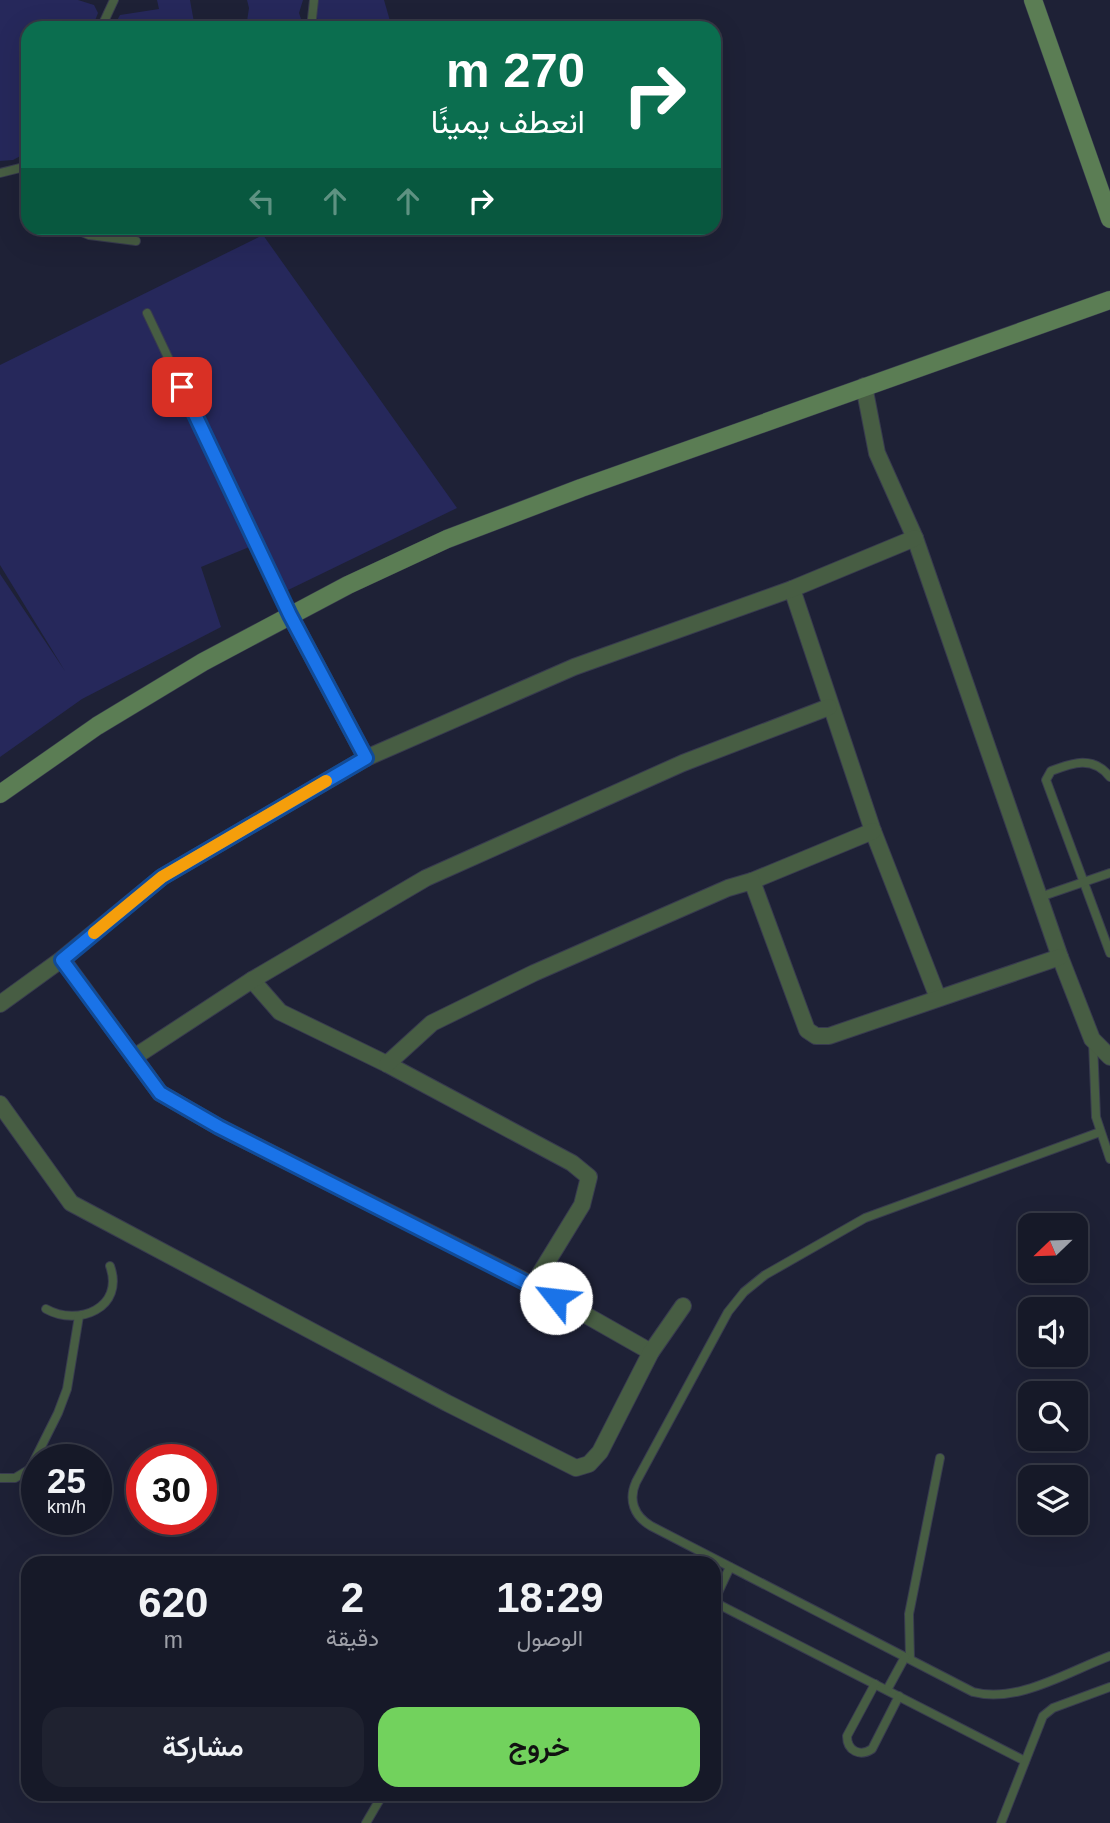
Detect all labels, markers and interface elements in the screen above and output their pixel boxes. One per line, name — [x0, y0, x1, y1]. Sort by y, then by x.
text: 270 m — [446, 43, 585, 97]
icon: right — [609, 49, 700, 140]
text: انعطف يمينًا — [431, 104, 585, 140]
icon: left — [243, 182, 281, 220]
icon: ahead — [316, 182, 354, 220]
icon: ahead — [389, 182, 427, 220]
icon: right — [462, 182, 500, 220]
pin — [152, 357, 212, 417]
icon: arrive — [163, 368, 201, 406]
north arrow — [1018, 1213, 1088, 1283]
map controls — [1018, 1213, 1088, 1535]
position arrow — [519, 1261, 593, 1335]
button: sound — [1018, 1297, 1088, 1367]
button: search — [1018, 1381, 1088, 1451]
speed limit sign: 30 — [126, 1444, 217, 1535]
text: 25 — [47, 1461, 86, 1500]
button: layers — [1018, 1465, 1088, 1535]
text: km/h — [47, 1497, 86, 1517]
text: 2 — [341, 1574, 364, 1621]
text: 18:29 — [496, 1574, 604, 1621]
text: 620 — [138, 1579, 208, 1626]
text: دقيقة — [326, 1625, 379, 1651]
text: الوصول — [517, 1625, 583, 1651]
text: m — [164, 1627, 183, 1653]
button: مشاركة — [42, 1707, 364, 1787]
button: خروج — [378, 1707, 700, 1787]

